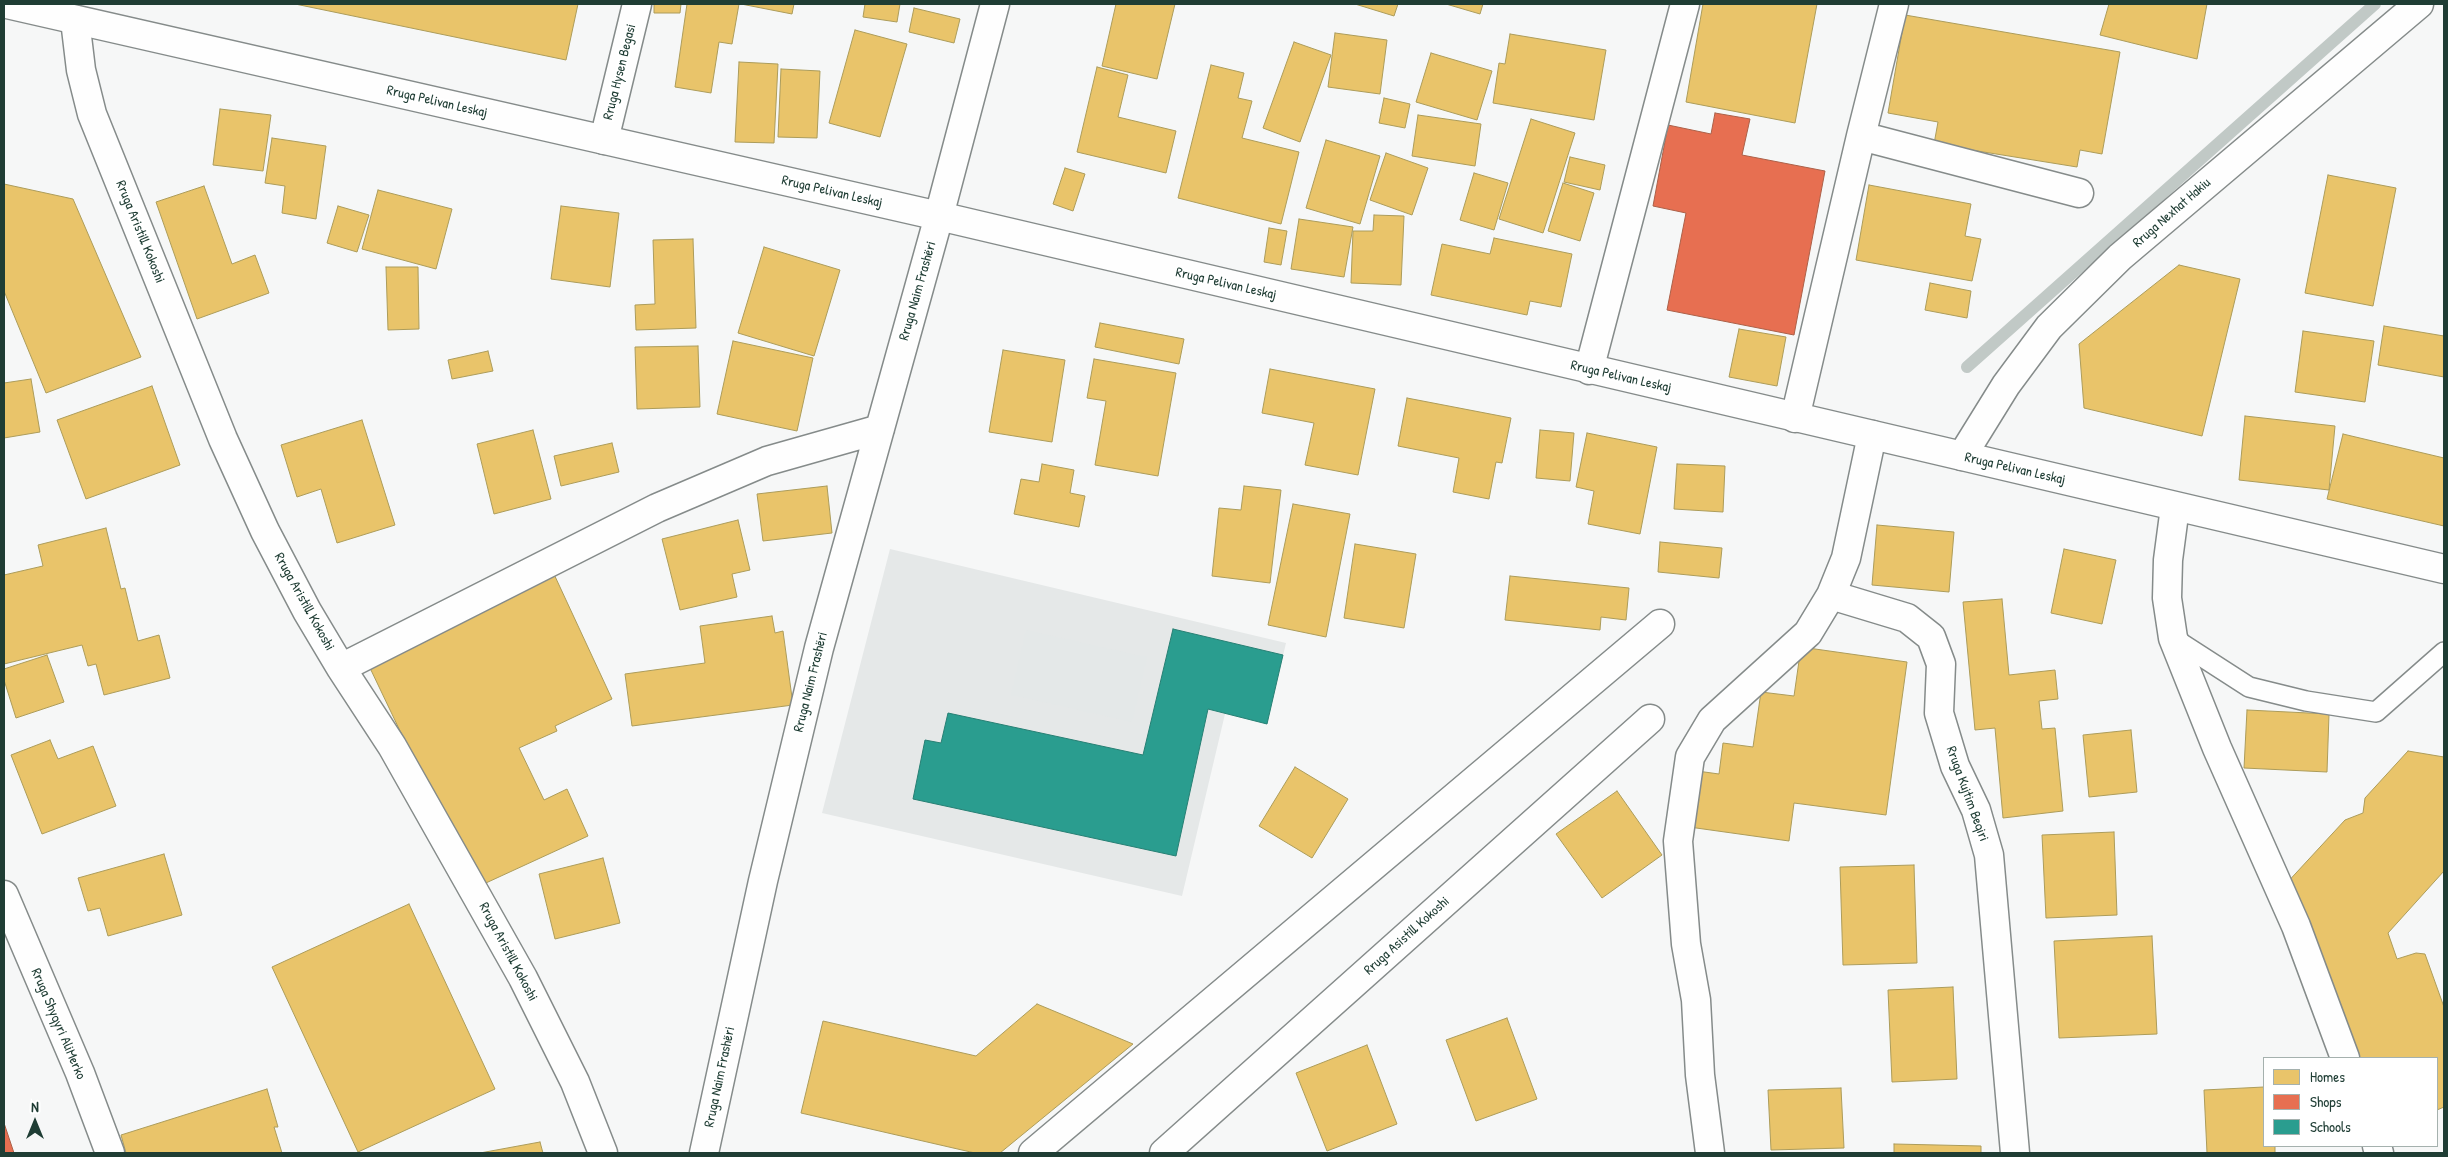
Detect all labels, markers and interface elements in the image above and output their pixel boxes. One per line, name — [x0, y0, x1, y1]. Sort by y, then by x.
street label: Rruga Hysen Begasi — [600, 22, 640, 122]
street label: Rruga Pelivan Leskaj — [385, 82, 489, 122]
street label: Rruga Pelivan Leskaj — [780, 172, 884, 212]
street label: Rruga Nexhat Hakiu — [2130, 175, 2214, 251]
street label: Rruga Aristill Kokoshi — [112, 178, 168, 286]
street label: Rruga Naim Frashëri — [896, 239, 940, 343]
street label: Rruga Pelivan Leskaj — [1174, 264, 1278, 304]
street label: Rruga Pelivan Leskaj — [1569, 357, 1673, 397]
street label: Rruga Pelivan Leskaj — [1963, 449, 2067, 489]
street label: Rruga Aristill Kokoshi — [270, 550, 338, 654]
street label: Rruga Naim Frashëri — [790, 630, 832, 734]
street label: Rruga Kujtim Beqiri — [1942, 744, 1992, 844]
street label: Rruga Asistill Kokoshi — [1361, 893, 1453, 979]
street label: Rruga Aristill Kokoshi — [475, 900, 541, 1004]
street label: Rruga Shyqyri AliMerko — [27, 966, 89, 1082]
street label: Rruga Naim Frashëri — [701, 1025, 739, 1129]
legend — [2263, 1057, 2438, 1147]
text: Homes — [2310, 1066, 2345, 1087]
text: Shops — [2310, 1091, 2341, 1112]
north arrow — [10, 1097, 60, 1147]
text: N — [31, 1097, 39, 1116]
text: Schools — [2310, 1116, 2351, 1137]

